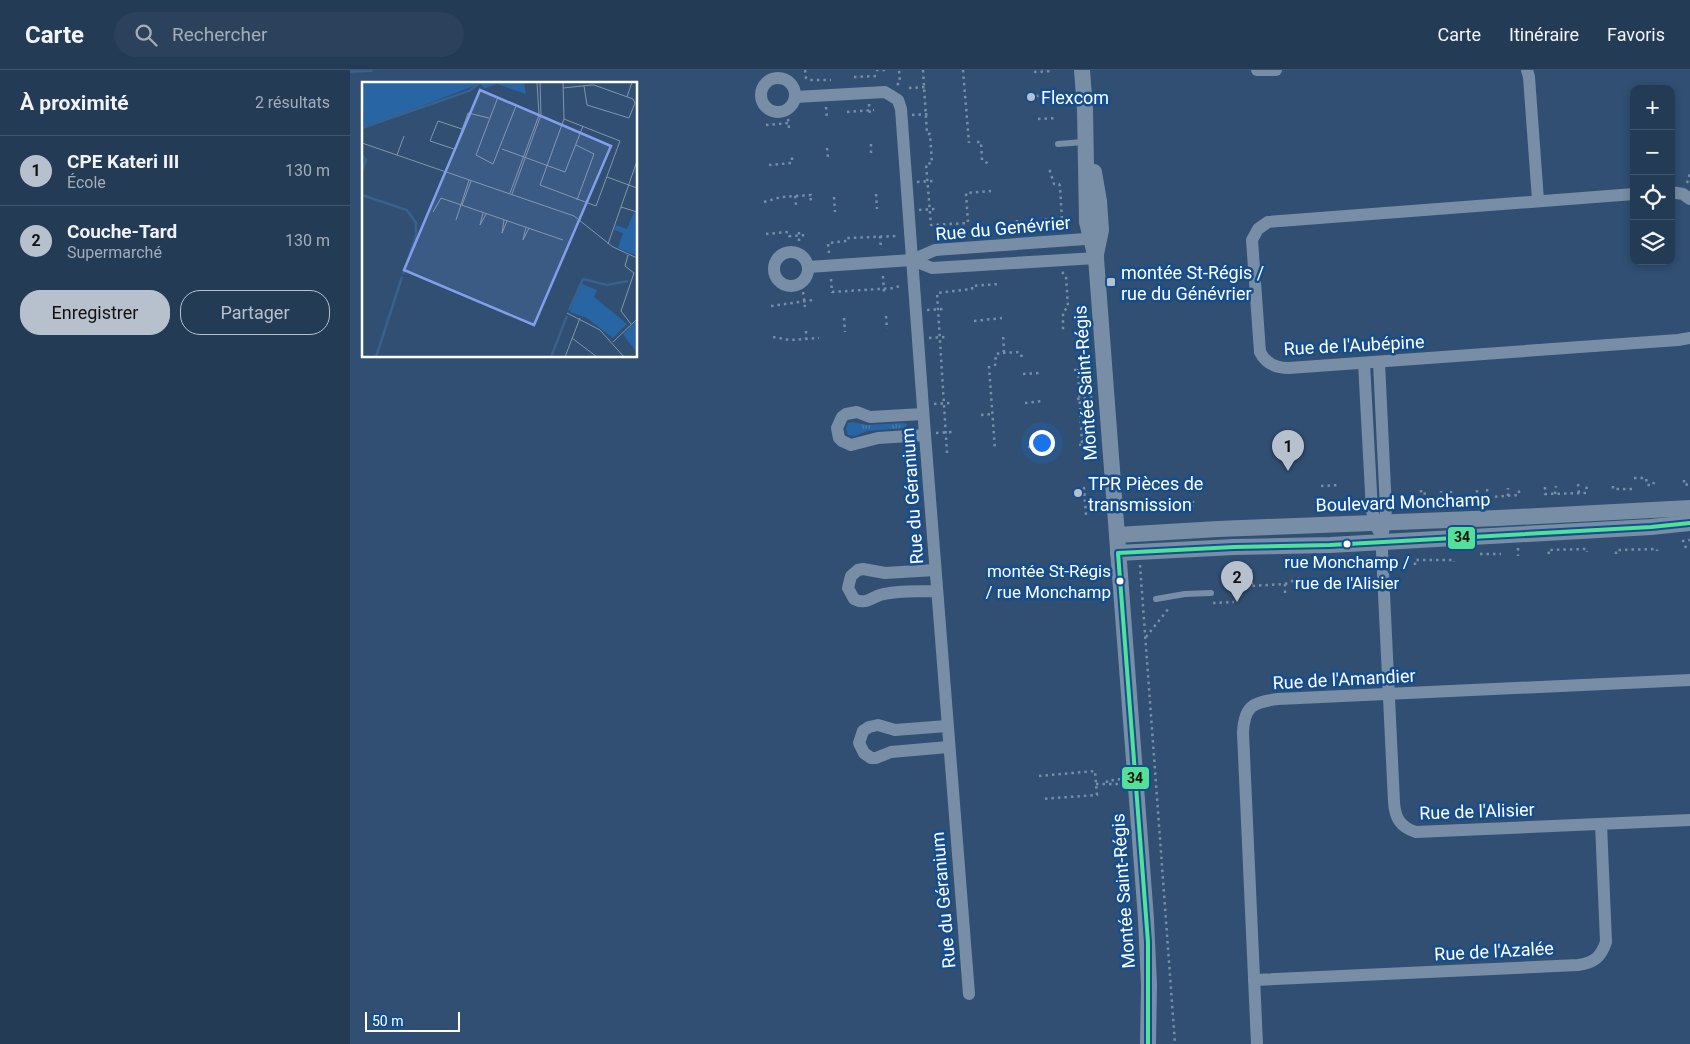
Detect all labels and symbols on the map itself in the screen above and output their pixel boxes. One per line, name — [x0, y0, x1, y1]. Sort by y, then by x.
inset map — [362, 82, 638, 358]
place label: Flexcom — [1041, 87, 1109, 108]
marker: Flexcom — [1025, 91, 1037, 103]
street label: Rue du Genévrier — [935, 212, 1071, 244]
place label: montée St-Régis / rue du Génévrier — [1121, 262, 1264, 304]
marker: montée St-Régis / rue du Génévrier — [1105, 276, 1117, 288]
street label: Montée Saint-Régis — [1069, 305, 1101, 461]
street label: Rue de l'Aubépine — [1283, 331, 1425, 359]
street label: Rue du Géranium — [897, 427, 927, 565]
your location — [1029, 430, 1055, 456]
pin: 1 — [1272, 430, 1304, 471]
place label: TPR Pièces de transmission — [1088, 473, 1203, 515]
marker: TPR Pièces de transmission — [1072, 487, 1084, 499]
street label: Boulevard Monchamp — [1315, 488, 1491, 516]
line badge: 34 — [1447, 526, 1476, 550]
text: 34 — [1454, 529, 1470, 545]
marker: rue Monchamp / rue de l'Alisier — [1342, 539, 1352, 549]
place label: rue Monchamp / rue de l'Alisier — [1284, 552, 1410, 593]
place label: montée St-Régis / rue Monchamp — [986, 561, 1111, 602]
pin: 2 — [1221, 561, 1253, 602]
marker: montée St-Régis / rue Monchamp — [1115, 576, 1125, 586]
street label: Rue de l'Amandier — [1272, 665, 1416, 693]
line badge: 34 — [1121, 766, 1150, 790]
text: 34 — [1127, 770, 1143, 786]
street label: Rue de l'Alisier — [1419, 798, 1535, 824]
street label: Montée Saint-Régis — [1107, 813, 1139, 969]
street label: Rue du Géranium — [927, 831, 959, 969]
street label: Rue de l'Azalée — [1434, 937, 1554, 965]
scale bar — [365, 1009, 460, 1032]

